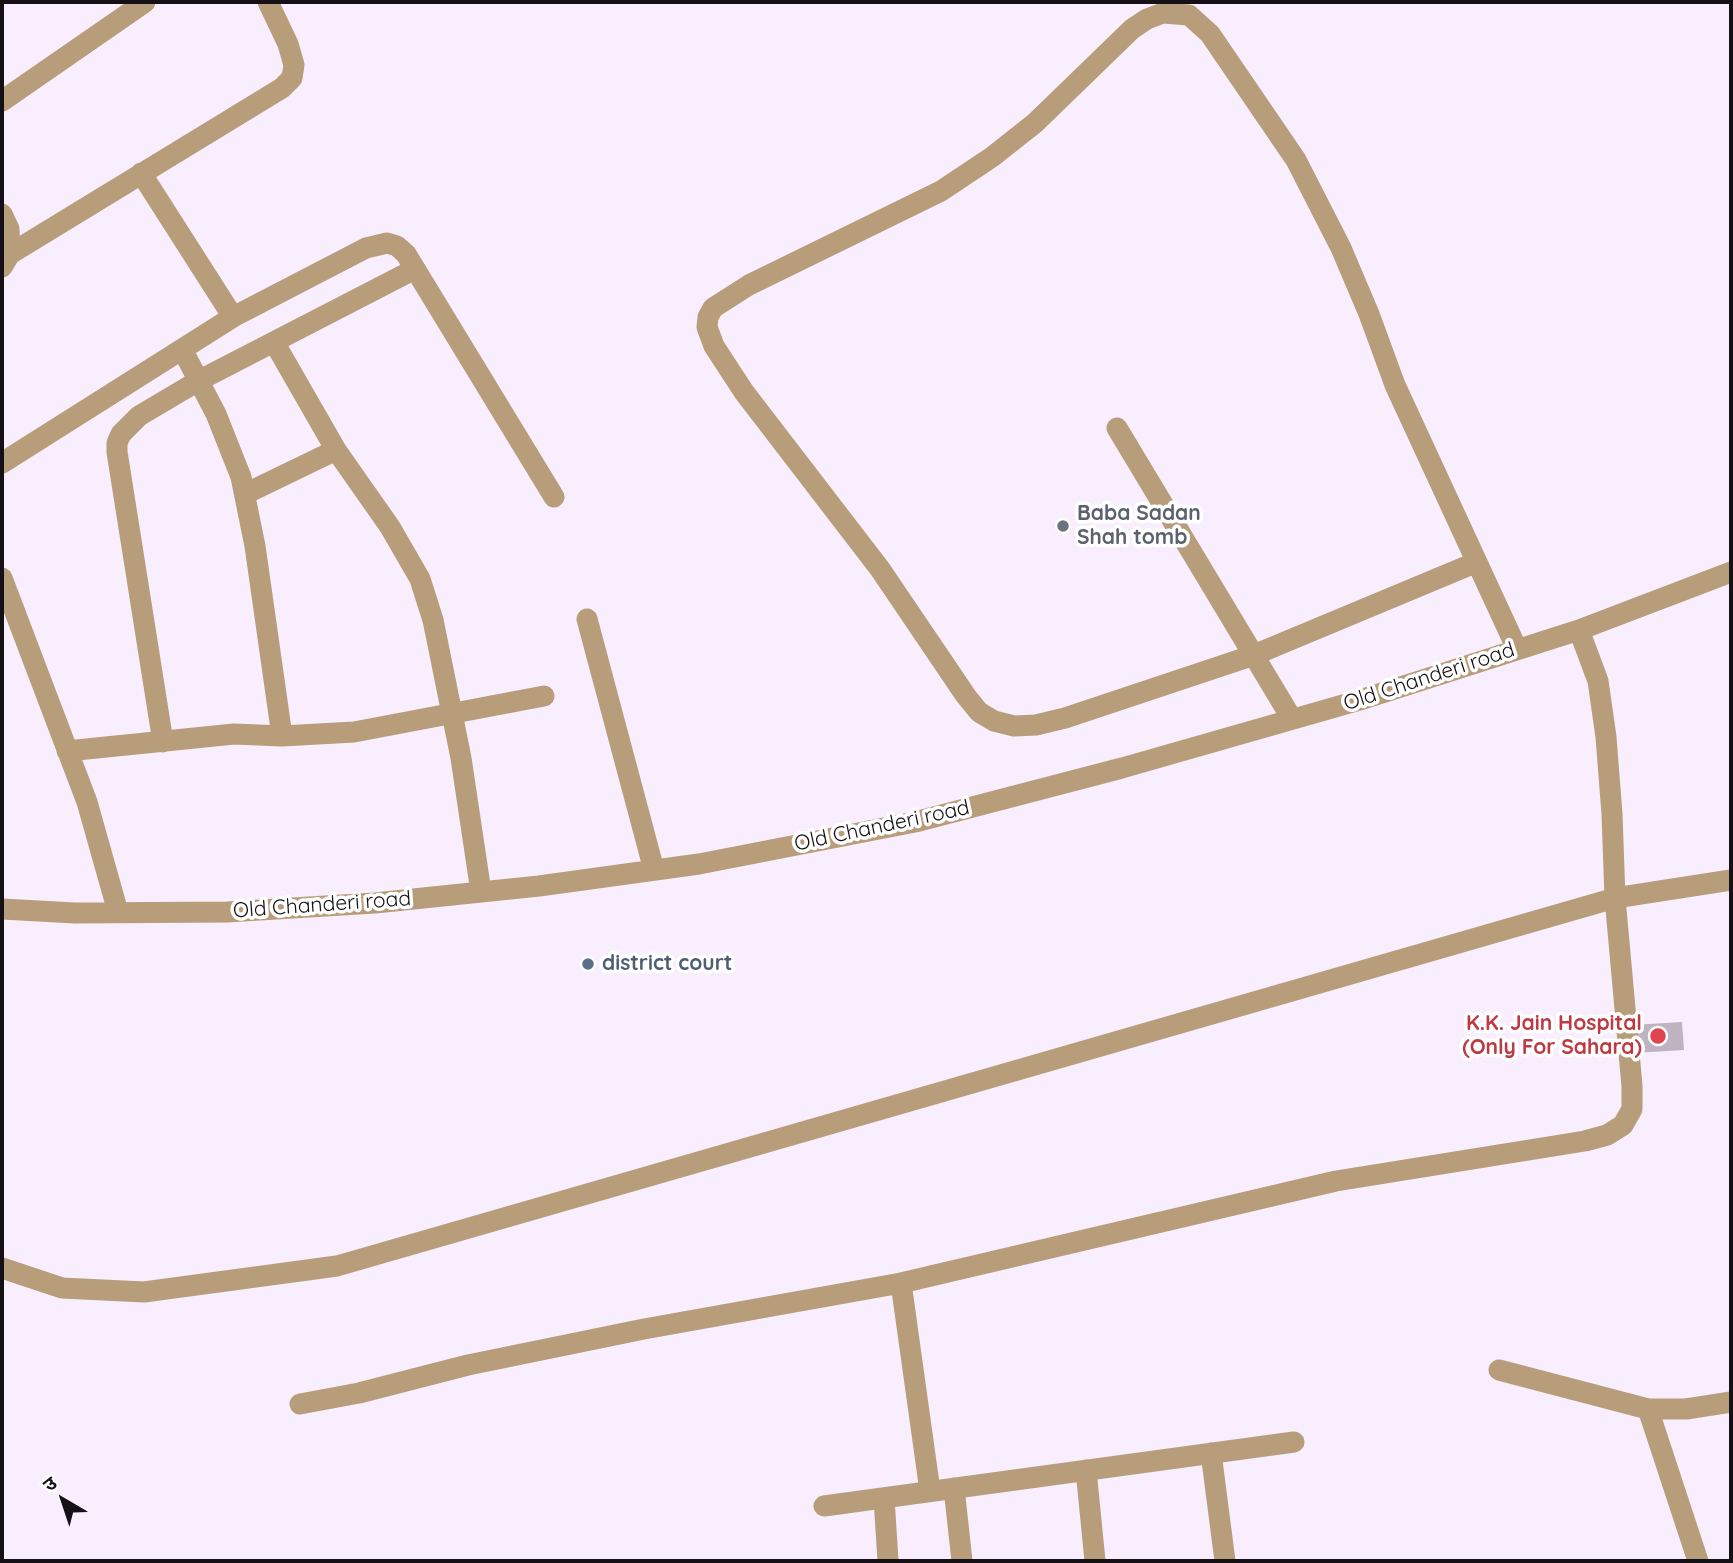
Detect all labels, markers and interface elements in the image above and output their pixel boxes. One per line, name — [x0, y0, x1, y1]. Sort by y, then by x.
place label: Baba Sadan Shah tomb — [1077, 501, 1201, 551]
marker: Baba Sadan Shah tomb — [1055, 518, 1071, 534]
street label: Old Chanderi road — [1340, 637, 1518, 717]
street label: Old Chanderi road — [792, 795, 972, 857]
street label: Old Chanderi road — [232, 886, 412, 924]
place label: district court — [602, 951, 732, 977]
marker: district court — [580, 956, 596, 972]
place label: K.K. Jain Hospital (Only For Sahara) — [1462, 1011, 1642, 1061]
marker: K.K. Jain Hospital (Only For Sahara) — [1648, 1026, 1668, 1046]
north arrow — [28, 1465, 98, 1535]
text: उ — [38, 1471, 62, 1497]

